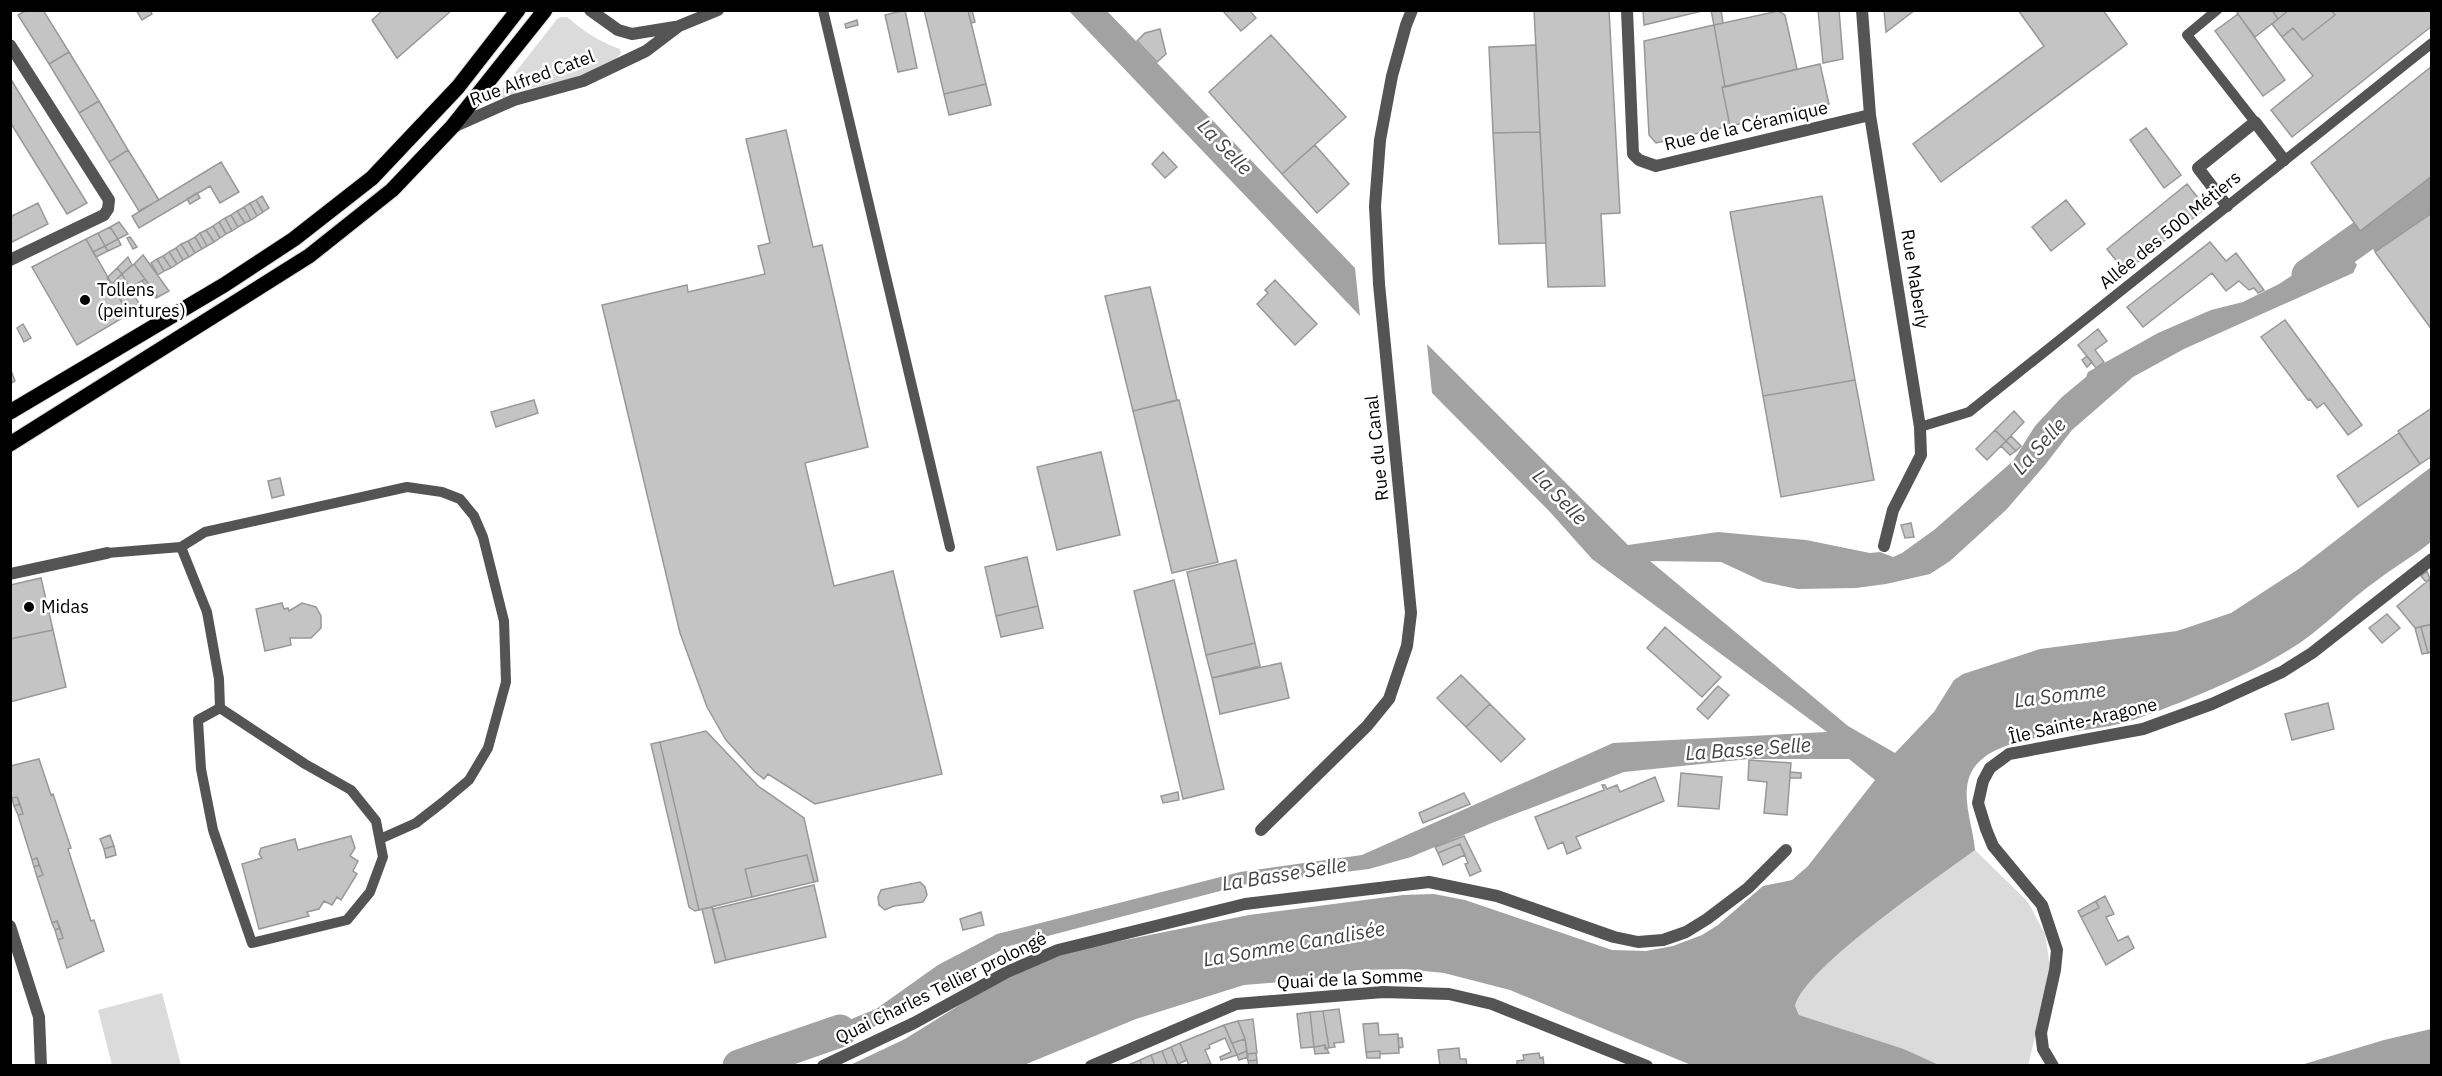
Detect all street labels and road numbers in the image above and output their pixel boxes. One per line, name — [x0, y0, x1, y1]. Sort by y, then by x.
street label: Rue Alfred Catel — [466, 44, 597, 111]
street label: Rue de la Céramique — [1662, 95, 1830, 156]
street label: Allée des 500 Métiers — [2094, 165, 2245, 294]
street label: Rue Maberly — [1896, 227, 1935, 330]
street label: Rue du Canal — [1359, 394, 1393, 502]
street label: Île Sainte-Aragone — [2007, 692, 2159, 749]
street label: Quai Charles Tellier prolongé — [831, 926, 1050, 1049]
street label: Quai de la Somme — [1276, 963, 1424, 994]

